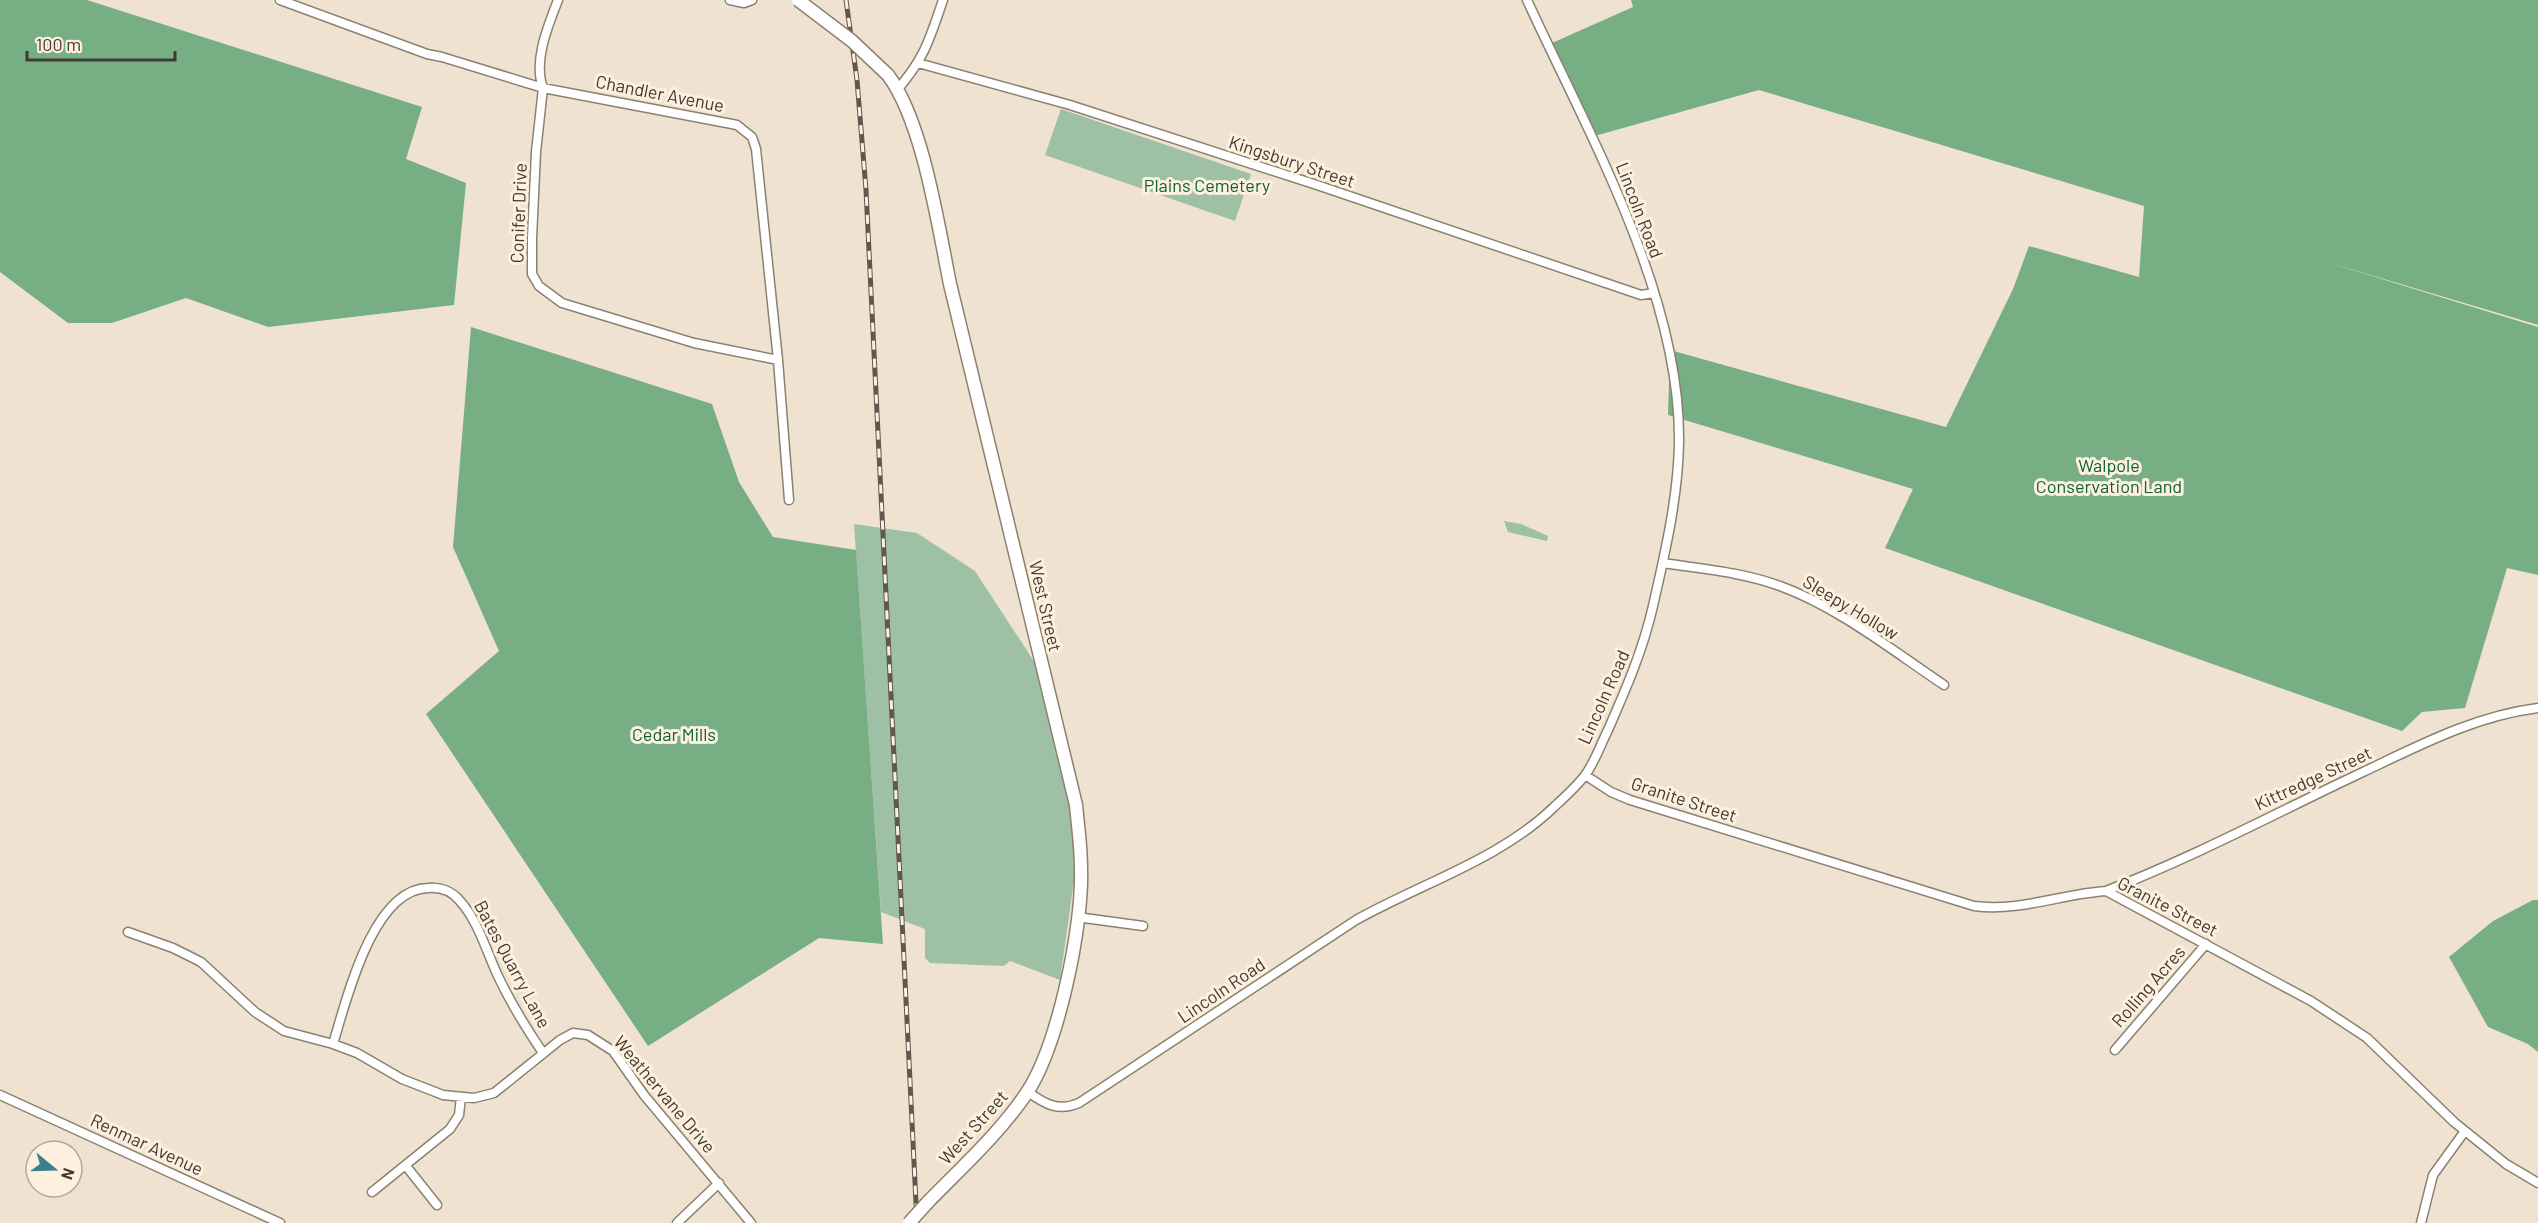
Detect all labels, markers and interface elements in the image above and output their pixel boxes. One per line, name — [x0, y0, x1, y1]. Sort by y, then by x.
scale bar — [27, 24, 176, 62]
text: 100 m — [36, 33, 81, 55]
street label: Chandler Avenue — [594, 70, 726, 116]
street label: Kingsbury Street — [1226, 130, 1358, 192]
street label: Lincoln Road — [1612, 159, 1668, 261]
street label: Conifer Drive — [505, 162, 531, 264]
park label: Plains Cemetery — [1144, 174, 1270, 196]
park label: Walpole Conservation Land — [2036, 454, 2182, 497]
street label: West Street — [1025, 559, 1067, 653]
street label: Sleepy Hollow — [1799, 570, 1903, 644]
street label: Lincoln Road — [1572, 647, 1634, 747]
park label: Cedar Mills — [632, 723, 716, 745]
street label: Kittredge Street — [2251, 741, 2375, 815]
street label: Granite Street — [1628, 772, 1740, 826]
street label: Granite Street — [2114, 871, 2222, 941]
street label: Bates Quarry Lane — [470, 896, 556, 1032]
street label: Rolling Acres — [2107, 941, 2189, 1031]
street label: Lincoln Road — [1173, 953, 1269, 1027]
street label: Weathervane Drive — [609, 1031, 721, 1157]
street label: West Street — [934, 1085, 1012, 1169]
street label: Renmar Avenue — [87, 1108, 207, 1180]
north arrow — [24, 1139, 84, 1199]
text: N — [58, 1166, 79, 1182]

